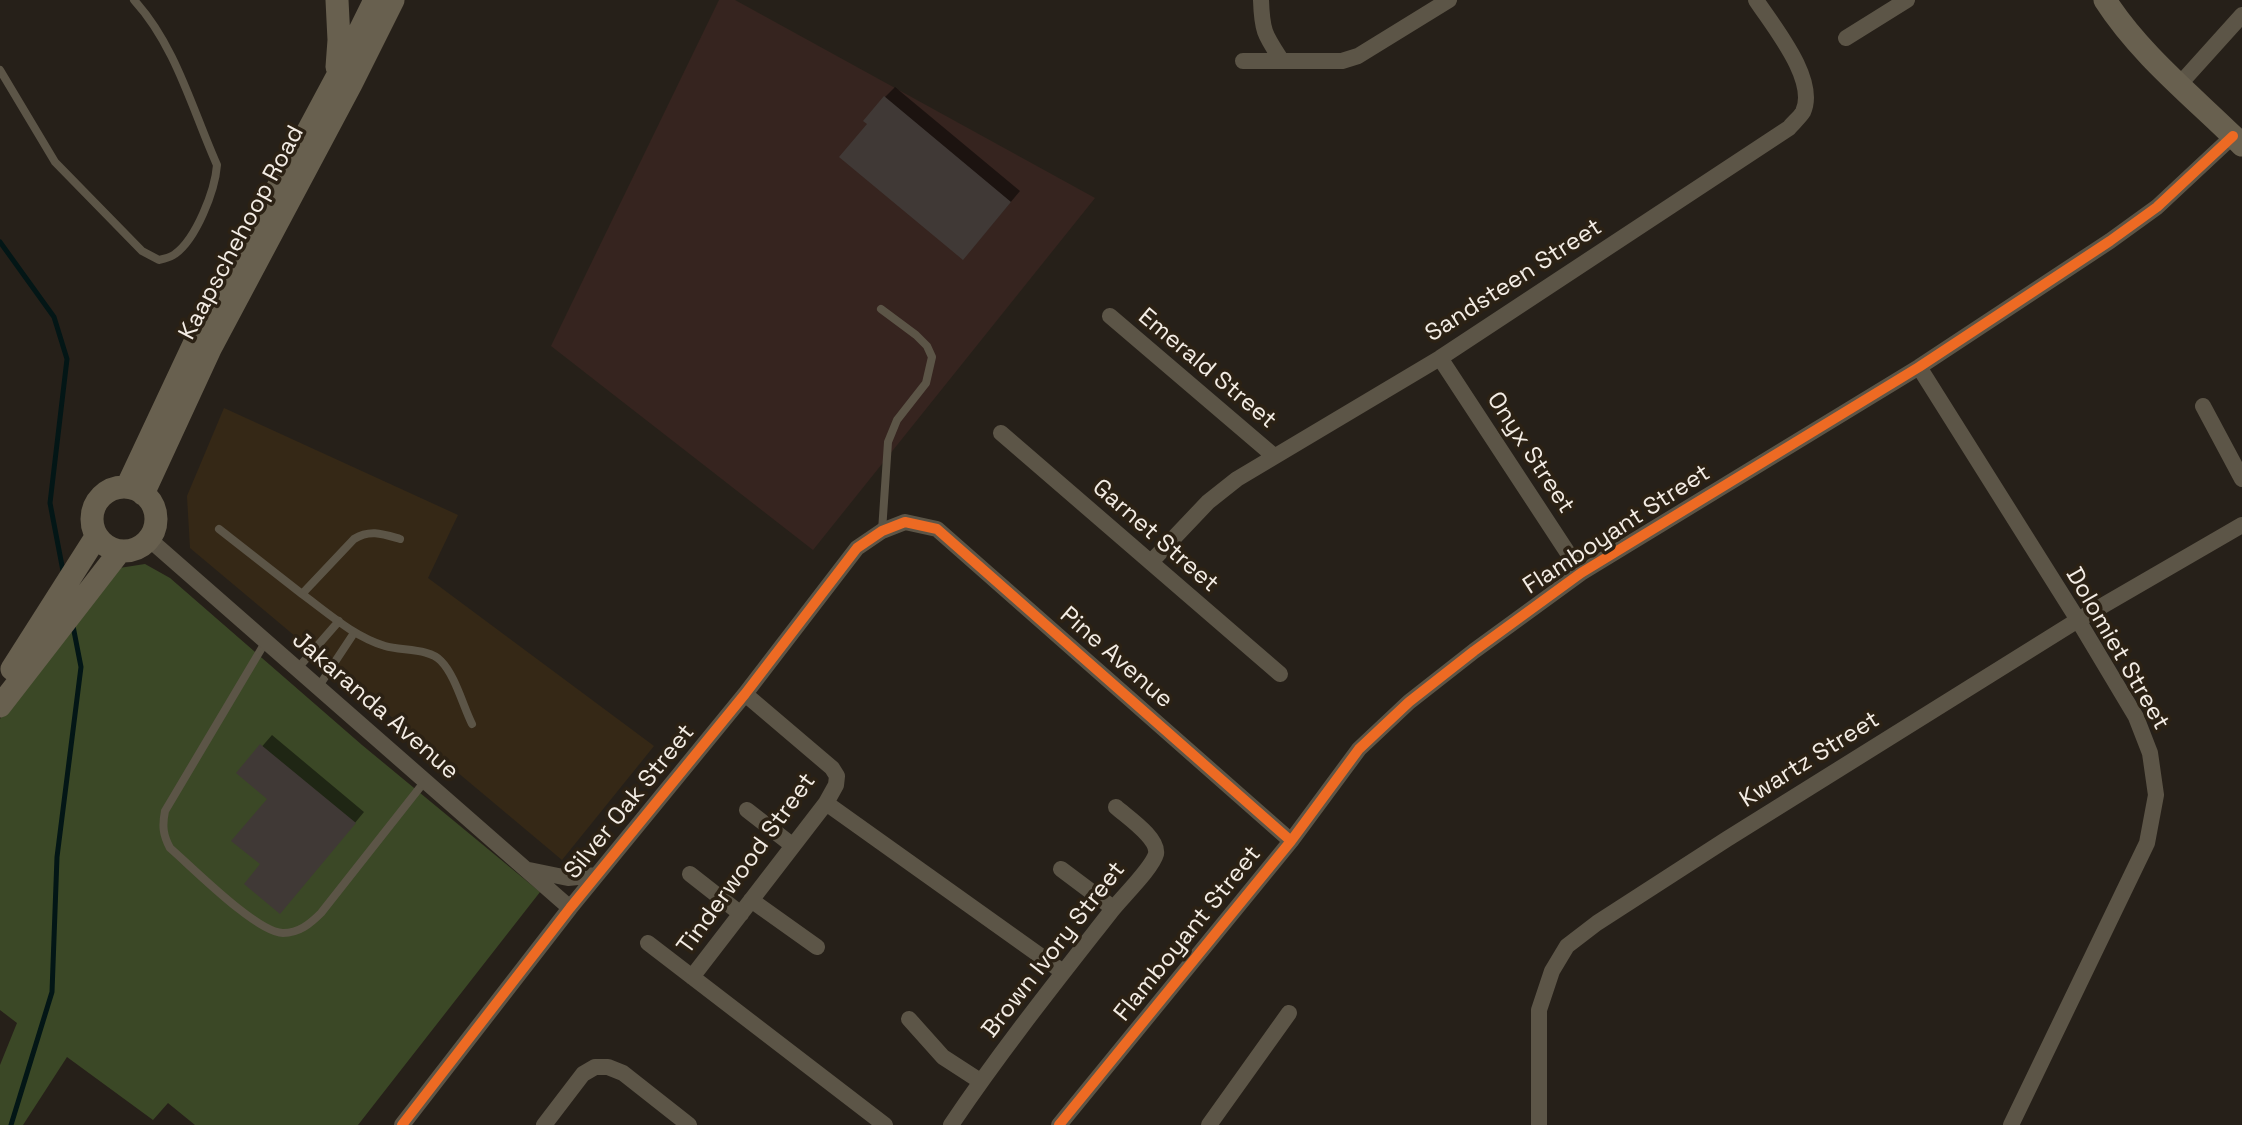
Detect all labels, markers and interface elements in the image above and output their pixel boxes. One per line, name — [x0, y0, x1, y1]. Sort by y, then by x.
street label: Kaapschehoop Road — [173, 121, 311, 345]
street label: Sandsteen Street — [1420, 213, 1608, 349]
street label: Emerald Street — [1132, 303, 1282, 435]
street label: Onyx Street — [1480, 387, 1580, 519]
street label: Flamboyant Street — [1518, 459, 1716, 601]
street label: Garnet Street — [1086, 473, 1224, 599]
street label: Dolomiet Street — [2059, 563, 2175, 735]
street label: Pine Avenue — [1054, 601, 1178, 715]
street label: Jakaranda Avenue — [286, 626, 464, 786]
street label: Kwartz Street — [1735, 706, 1885, 814]
street label: Silver Oak Street — [559, 719, 701, 885]
street label: Tinderwood Street — [672, 768, 822, 960]
street label: Flamboyant Street — [1109, 841, 1267, 1027]
street label: Brown Ivory Street — [976, 856, 1132, 1044]

